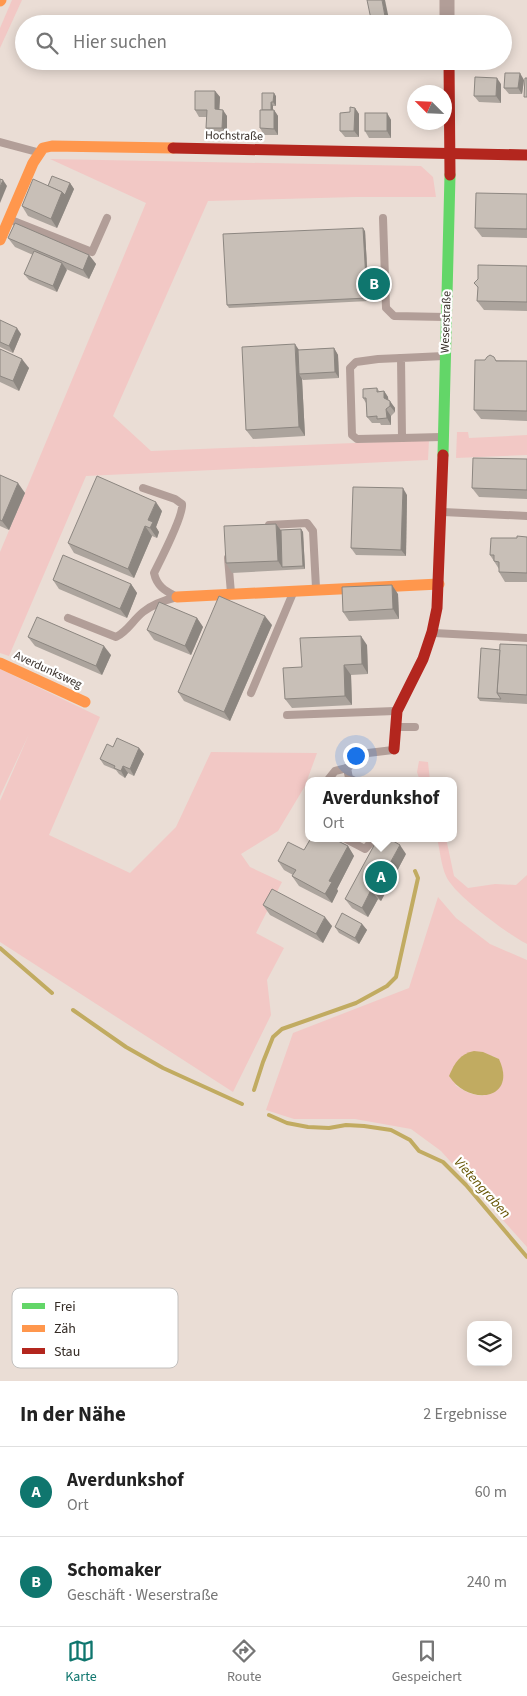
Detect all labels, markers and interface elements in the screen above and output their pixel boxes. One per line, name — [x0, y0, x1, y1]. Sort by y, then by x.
search box — [15, 15, 512, 70]
icon: search — [33, 29, 61, 57]
text: Hier suchen — [73, 29, 167, 56]
north arrow — [407, 85, 452, 130]
street label: Hochstraße — [205, 127, 263, 145]
pin: B — [358, 265, 390, 303]
street label: Weserstraße — [436, 291, 456, 353]
street label: Averdunksweg — [11, 647, 85, 693]
your location — [343, 743, 369, 769]
popup — [305, 777, 457, 842]
text: Averdunkshof — [323, 785, 439, 812]
text: Ort — [323, 812, 344, 834]
pin: A — [365, 858, 397, 896]
water label: Vietengraben — [449, 1153, 515, 1223]
legend — [12, 1288, 178, 1368]
text: Frei — [54, 1297, 76, 1317]
text: Zäh — [54, 1319, 76, 1339]
map controls — [467, 1321, 512, 1366]
button: layers — [467, 1321, 512, 1366]
text: Stau — [54, 1342, 80, 1362]
text: In der Nähe — [20, 1399, 126, 1429]
text: 2 Ergebnisse — [423, 1403, 507, 1425]
text: Averdunkshof — [67, 1467, 184, 1494]
text: A — [31, 1481, 41, 1503]
text: 60 m — [475, 1481, 507, 1503]
text: Ort — [67, 1494, 89, 1516]
text: Schomaker — [67, 1557, 161, 1584]
text: B — [31, 1571, 41, 1593]
text: 240 m — [467, 1571, 507, 1593]
text: Geschäft · Weserstraße — [67, 1584, 218, 1606]
tab: Karte — [65, 1637, 97, 1687]
tab: Route — [227, 1637, 261, 1687]
tab: Gespeichert — [392, 1637, 462, 1687]

